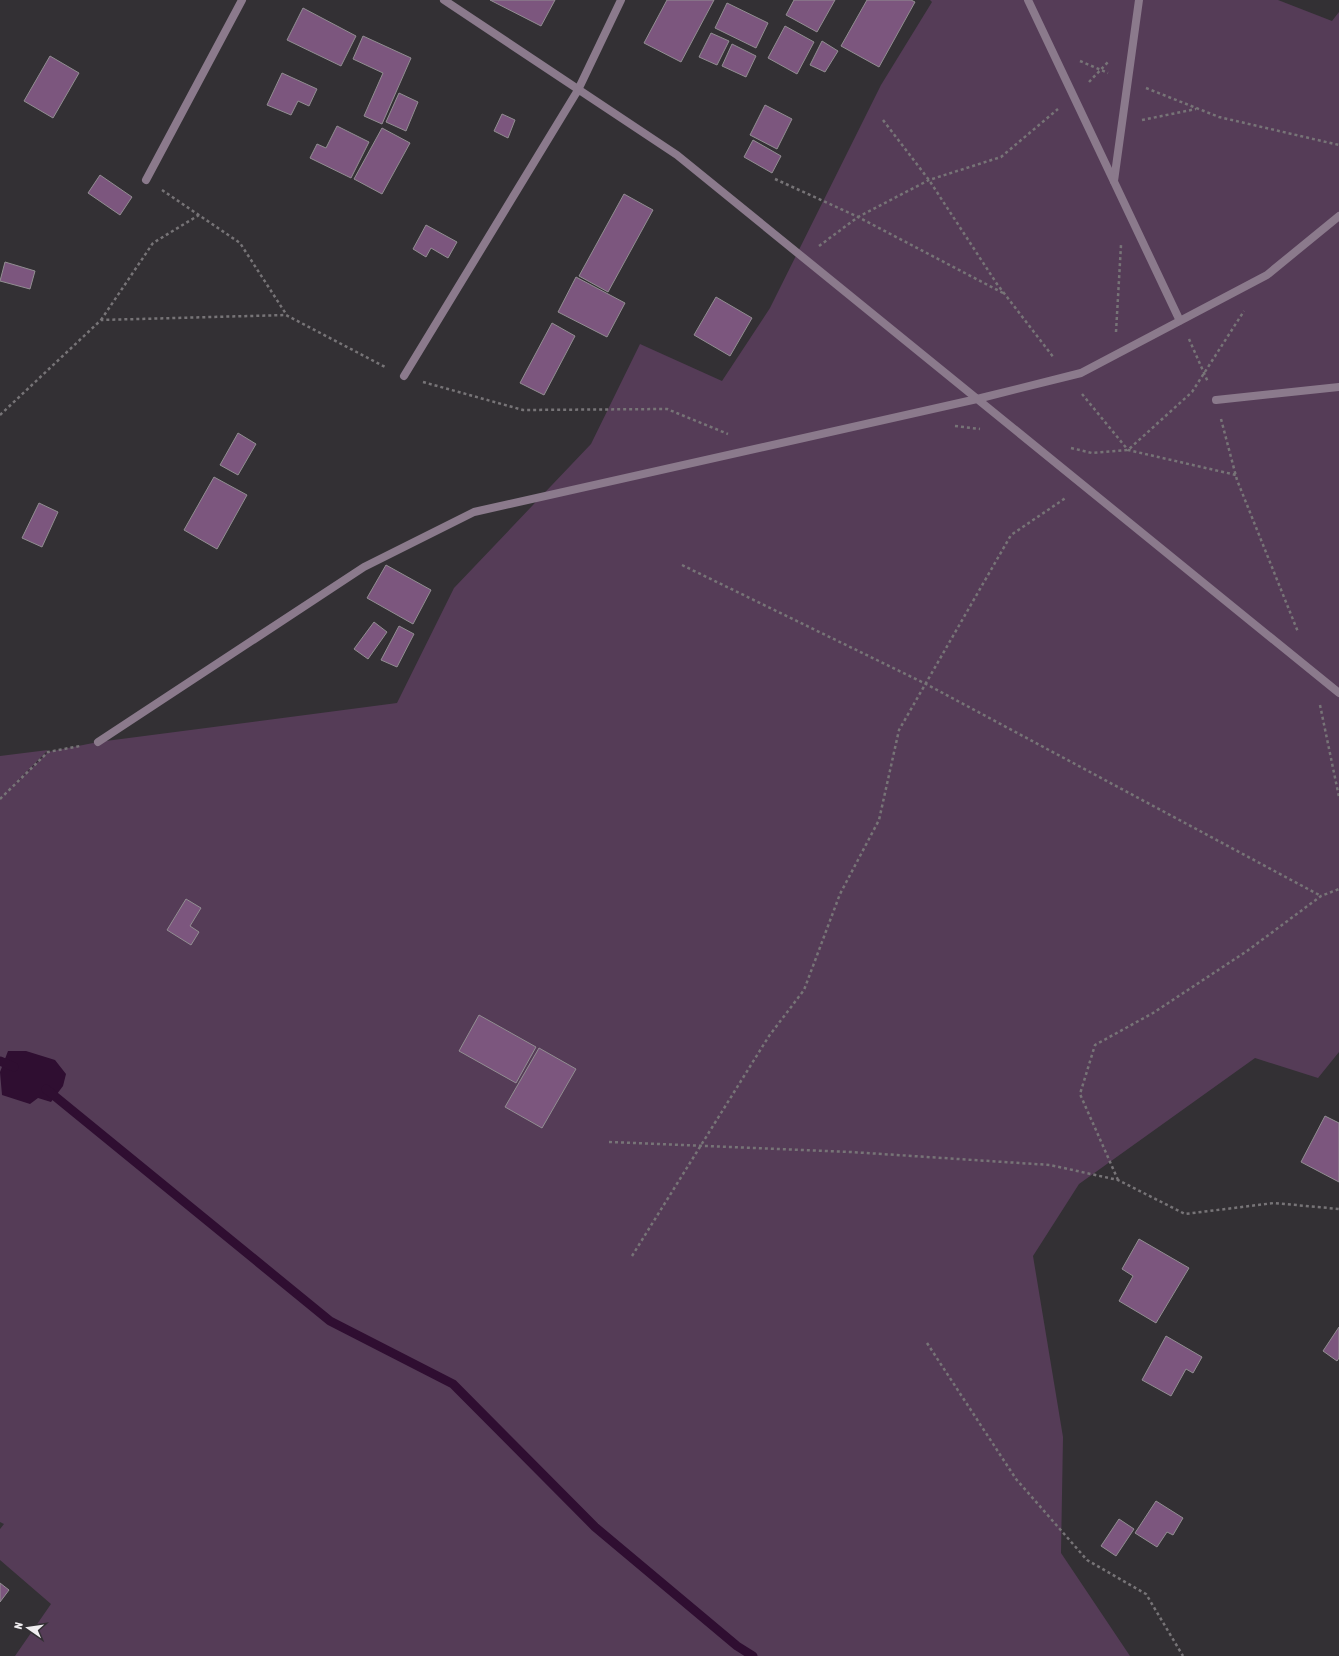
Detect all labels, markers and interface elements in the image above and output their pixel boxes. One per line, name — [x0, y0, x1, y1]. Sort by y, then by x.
north arrow — [8, 1608, 48, 1648]
text: N — [12, 1621, 25, 1630]

